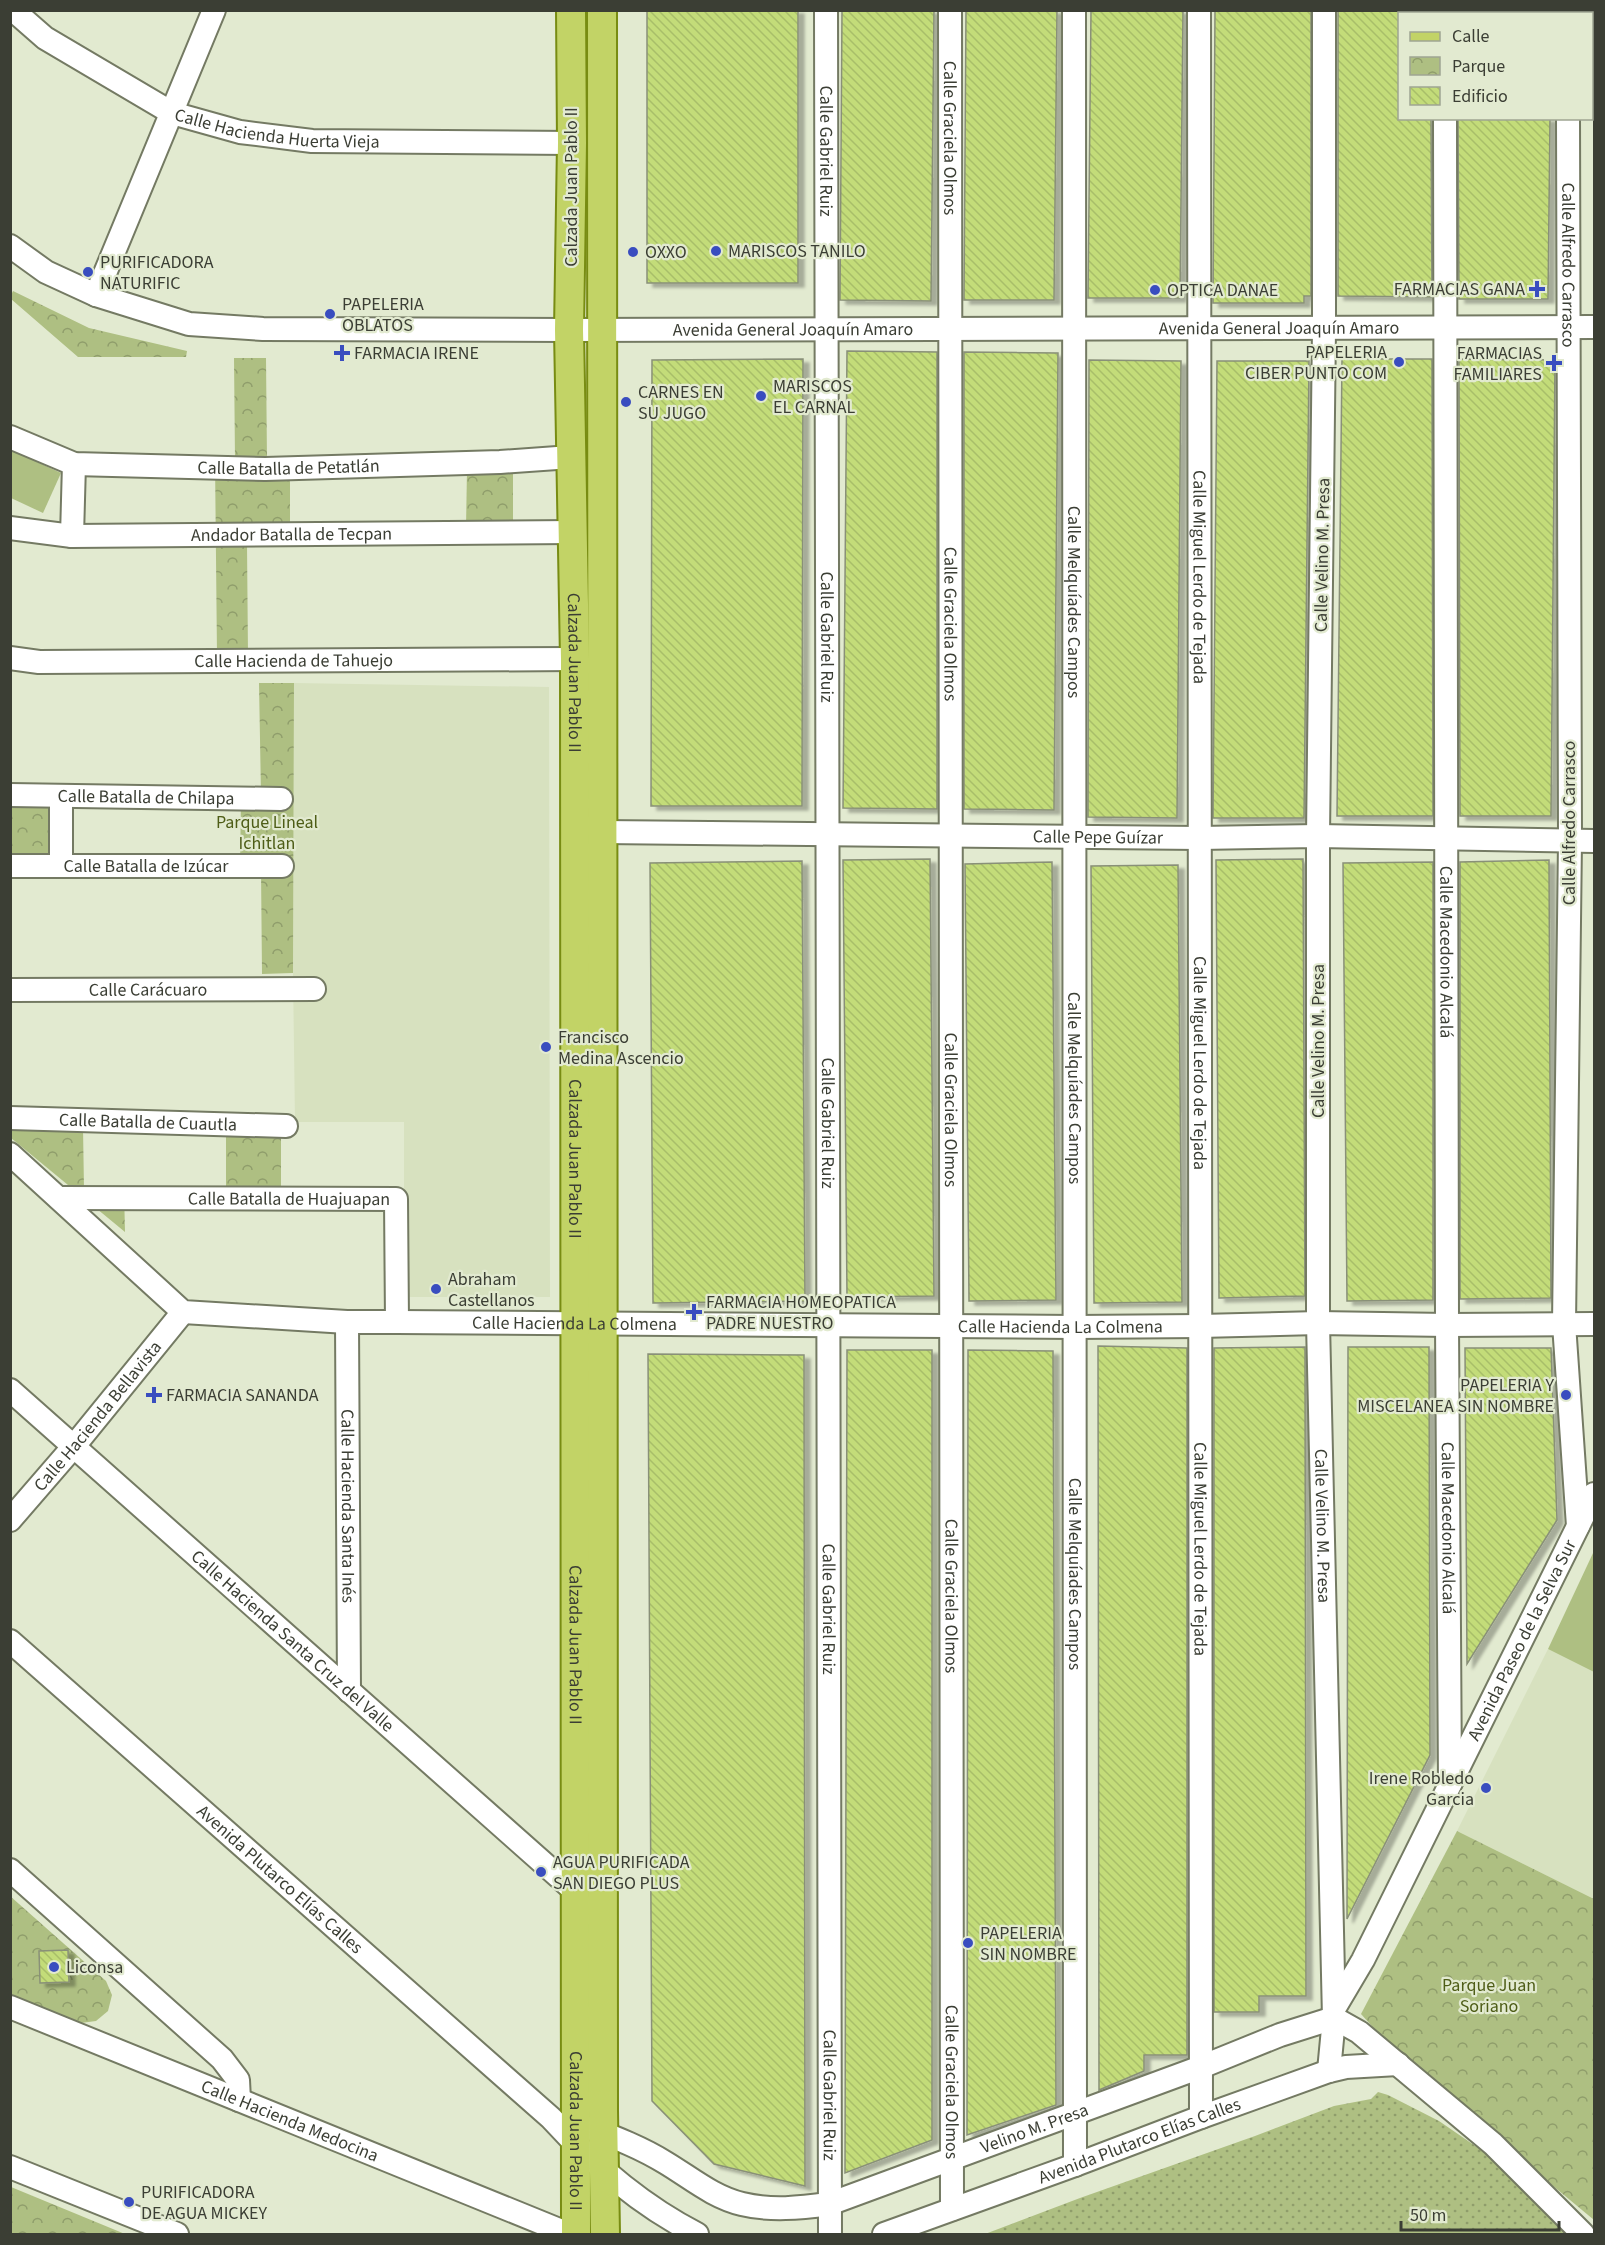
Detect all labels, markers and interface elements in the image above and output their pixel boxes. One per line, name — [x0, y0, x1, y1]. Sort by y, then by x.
legend — [1398, 12, 1593, 120]
text: Calle — [1452, 24, 1490, 49]
text: Parque — [1452, 54, 1505, 79]
street label: Calle Graciela Olmos — [937, 61, 962, 215]
text: Edificio — [1452, 84, 1508, 109]
street label: Calle Gabriel Ruiz — [813, 85, 838, 217]
street label: Calle Hacienda Huerta Vieja — [172, 102, 380, 155]
street label: Calzada Juan Pablo II — [559, 107, 584, 267]
street label: Calle Alfredo Carrasco — [1555, 183, 1581, 347]
place label: MARISCOS TANILO — [728, 239, 866, 264]
place label: OXXO — [645, 240, 687, 265]
marker: MARISCOS TANILO — [709, 244, 723, 258]
marker: OXXO — [626, 245, 640, 259]
place label: PURIFICADORA NATURIFIC — [100, 250, 214, 296]
marker: PURIFICADORA NATURIFIC — [81, 265, 95, 279]
place label: FARMACIAS GANA — [1394, 277, 1525, 302]
place label: OPTICA DANAE — [1167, 278, 1278, 303]
marker: FARMACIAS GANA — [1530, 282, 1544, 296]
marker: OPTICA DANAE — [1148, 283, 1162, 297]
place label: PAPELERIA OBLATOS — [342, 292, 424, 338]
marker: PAPELERIA OBLATOS — [323, 307, 337, 321]
street label: Avenida General Joaquín Amaro — [1159, 316, 1399, 341]
street label: Avenida General Joaquín Amaro — [673, 317, 913, 343]
place label: PAPELERIA CIBER PUNTO COM — [1245, 340, 1387, 386]
place label: FARMACIA IRENE — [354, 341, 479, 366]
place label: FARMACIAS FAMILIARES — [1454, 341, 1542, 387]
marker: FARMACIA IRENE — [335, 346, 349, 360]
marker: PAPELERIA CIBER PUNTO COM — [1392, 355, 1406, 369]
marker: FARMACIAS FAMILIARES — [1547, 356, 1561, 370]
place label: MARISCOS EL CARNAL — [773, 374, 856, 420]
place label: CARNES EN SU JUGO — [638, 380, 724, 426]
marker: MARISCOS EL CARNAL — [754, 389, 768, 403]
marker: CARNES EN SU JUGO — [619, 395, 633, 409]
street label: Calle Batalla de Petatlán — [197, 454, 380, 482]
street label: Calle Miguel Lerdo de Tejada — [1186, 470, 1212, 684]
street label: Calle Velino M. Presa — [1309, 478, 1336, 632]
street label: Calle Melquíades Campos — [1061, 506, 1086, 698]
street label: Andador Batalla de Tecpan — [191, 521, 392, 548]
street label: Calle Graciela Olmos — [937, 547, 963, 701]
street label: Calle Gabriel Ruiz — [814, 571, 839, 703]
street label: Calzada Juan Pablo II — [561, 593, 587, 753]
street label: Calle Hacienda de Tahuejo — [194, 648, 393, 674]
street label: Calle Alfredo Carrasco — [1557, 741, 1582, 905]
street label: Calle Batalla de Chilapa — [57, 784, 235, 811]
park label: Parque Lineal Ichitlan — [216, 810, 318, 856]
street label: Calle Pepe Guízar — [1033, 824, 1164, 851]
street label: Calle Batalla de Izúcar — [63, 854, 229, 879]
street label: Calle Macedonio Alcalá — [1433, 866, 1459, 1038]
street label: Calle Miguel Lerdo de Tejada — [1187, 956, 1212, 1170]
street label: Calle Velino M. Presa — [1306, 964, 1331, 1118]
street label: Calle Carácuaro — [89, 977, 207, 1003]
street label: Calle Melquíades Campos — [1061, 992, 1087, 1184]
place label: Francisco Medina Ascencio — [558, 1025, 684, 1071]
street label: Calle Graciela Olmos — [938, 1033, 963, 1187]
marker: Francisco Medina Ascencio — [539, 1040, 553, 1054]
street label: Calle Gabriel Ruiz — [815, 1057, 840, 1189]
street label: Calzada Juan Pablo II — [562, 1079, 587, 1239]
street label: Calle Batalla de Cuautla — [58, 1107, 237, 1138]
street label: Calle Batalla de Huajuapan — [188, 1186, 390, 1212]
place label: Abraham Castellanos — [448, 1267, 535, 1313]
marker: Abraham Castellanos — [429, 1282, 443, 1296]
place label: FARMACIA HOMEOPATICA PADRE NUESTRO — [706, 1290, 896, 1336]
marker: FARMACIA HOMEOPATICA PADRE NUESTRO — [687, 1305, 701, 1319]
street label: Calle Hacienda La Colmena — [472, 1311, 677, 1337]
street label: Calle Hacienda La Colmena — [958, 1314, 1163, 1340]
street label: Calle Hacienda Bellavista — [28, 1336, 168, 1497]
place label: PAPELERIA Y MISCELANEA SIN NOMBRE — [1357, 1373, 1554, 1419]
place label: FARMACIA SANANDA — [166, 1383, 319, 1408]
marker: FARMACIA SANANDA — [147, 1388, 161, 1402]
marker: PAPELERIA Y MISCELANEA SIN NOMBRE — [1559, 1388, 1573, 1402]
street label: Calle Hacienda Santa Inés — [334, 1409, 361, 1603]
street label: Calle Miguel Lerdo de Tejada — [1187, 1442, 1213, 1656]
street label: Calle Macedonio Alcalá — [1435, 1442, 1461, 1614]
street label: Calle Velino M. Presa — [1308, 1448, 1336, 1603]
street label: Calle Melquíades Campos — [1062, 1478, 1087, 1670]
street label: Calle Graciela Olmos — [938, 1519, 964, 1673]
street label: Avenida Paseo de la Selva Sur — [1462, 1535, 1583, 1745]
street label: Calle Gabriel Ruiz — [816, 1543, 841, 1675]
street label: Calle Hacienda Santa Cruz del Valle — [185, 1544, 399, 1738]
street label: Calzada Juan Pablo II — [563, 1565, 588, 1725]
place label: Irene Robledo Garcia — [1369, 1766, 1474, 1812]
marker: Irene Robledo Garcia — [1479, 1781, 1493, 1795]
street label: Avenida Plutarco Elías Calles — [191, 1799, 368, 1960]
place label: AGUA PURIFICADA SAN DIEGO PLUS — [553, 1850, 690, 1896]
marker: AGUA PURIFICADA SAN DIEGO PLUS — [534, 1865, 548, 1879]
place label: PAPELERIA SIN NOMBRE — [980, 1921, 1077, 1967]
marker: PAPELERIA SIN NOMBRE — [961, 1936, 975, 1950]
place label: Liconsa — [66, 1955, 123, 1980]
marker: Liconsa — [47, 1960, 61, 1974]
park label: Parque Juan Soriano — [1442, 1973, 1536, 2019]
street label: Calle Graciela Olmos — [939, 2005, 964, 2159]
street label: Calle Gabriel Ruiz — [817, 2029, 842, 2161]
street label: Calzada Juan Pablo II — [563, 2051, 588, 2211]
street label: Calle Hacienda Medocina — [197, 2074, 382, 2168]
street label: Avenida Plutarco Elías Calles — [1035, 2092, 1244, 2190]
street label: Velino M. Presa — [977, 2098, 1092, 2160]
place label: PURIFICADORA DE AGUA MICKEY — [141, 2180, 268, 2226]
scale bar — [1401, 2194, 1558, 2232]
marker: PURIFICADORA DE AGUA MICKEY — [122, 2195, 136, 2209]
text: 50 m — [1410, 2203, 1446, 2228]

